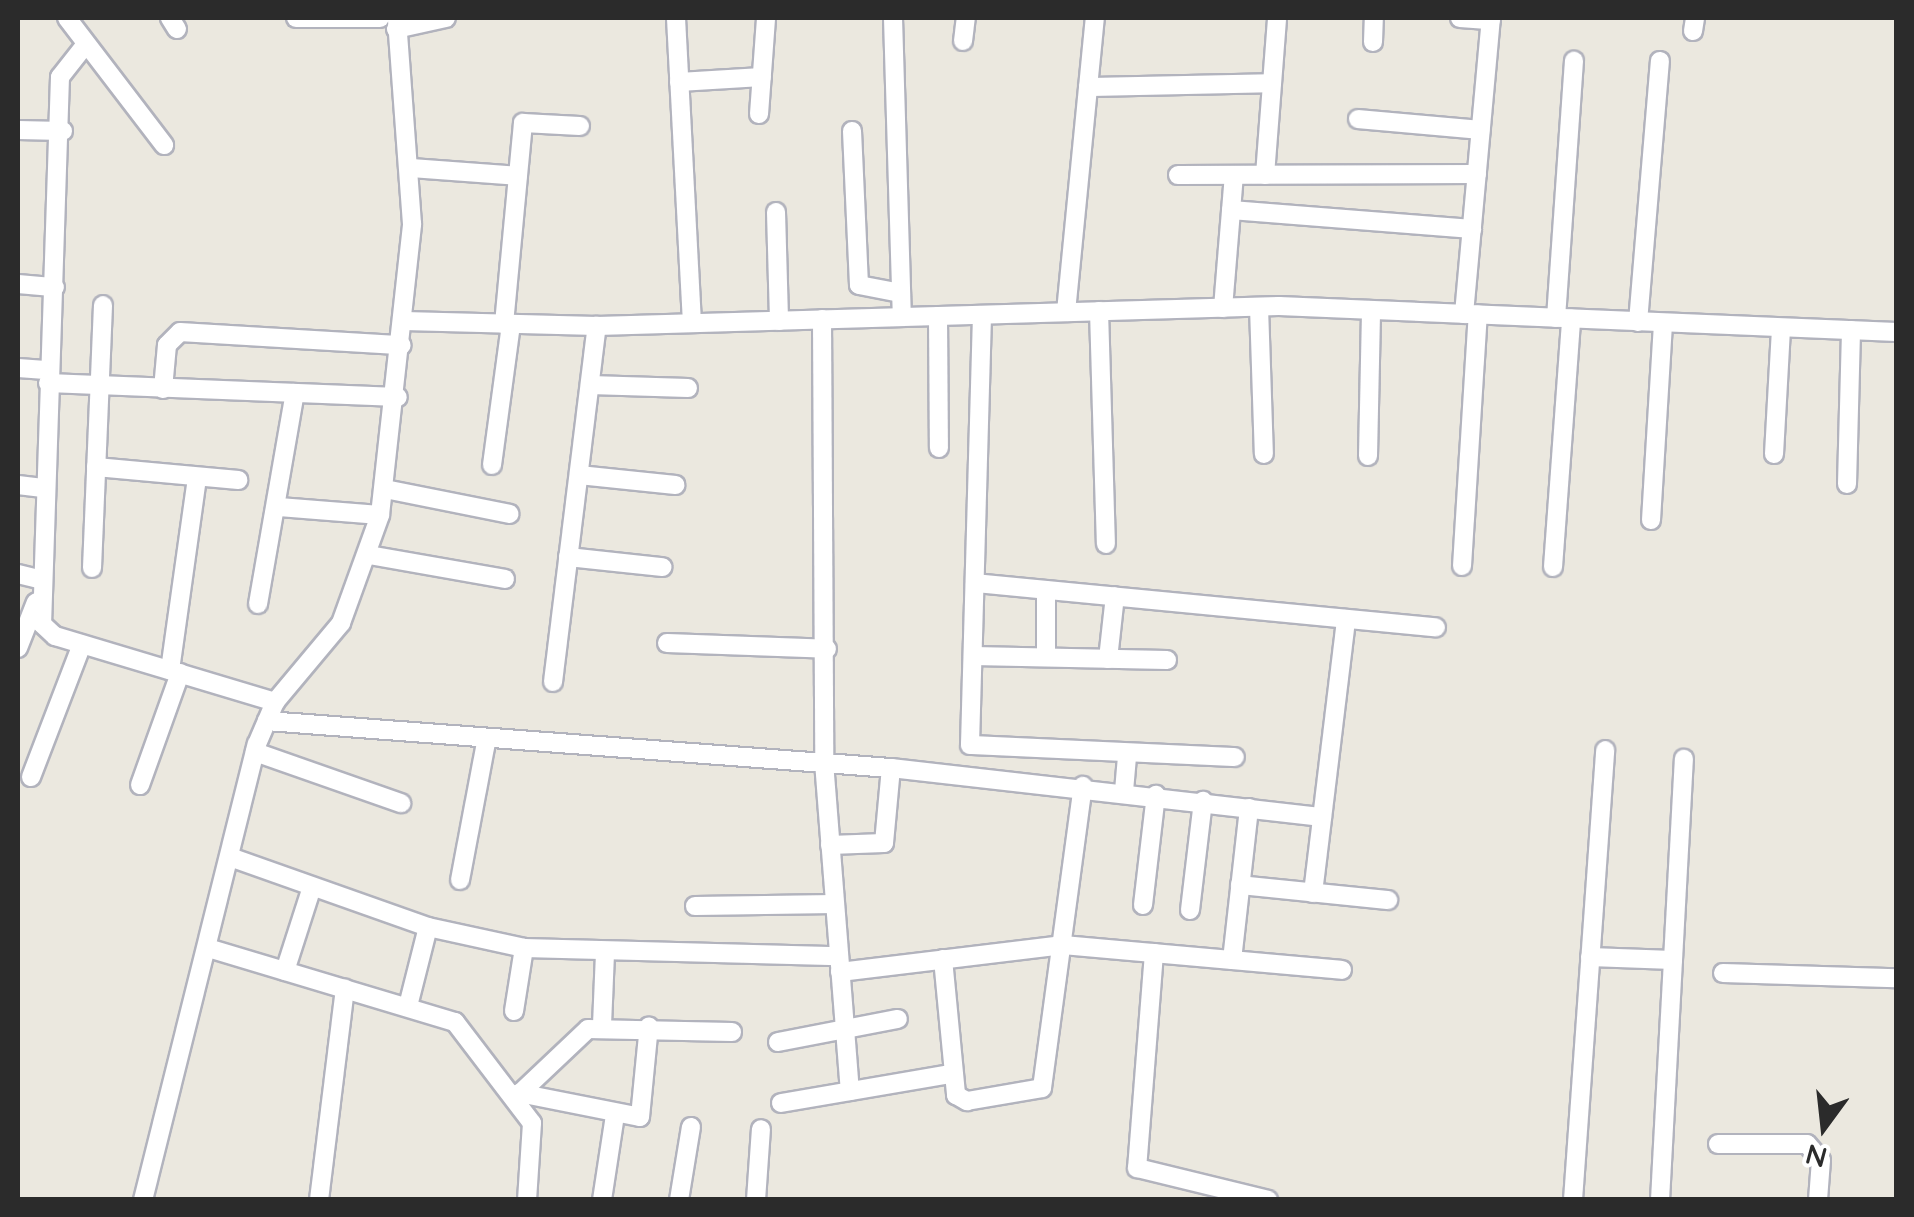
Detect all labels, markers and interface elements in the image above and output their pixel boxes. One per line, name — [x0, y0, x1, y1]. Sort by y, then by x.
north arrow — [1774, 1077, 1874, 1177]
text: N — [1802, 1137, 1831, 1176]

